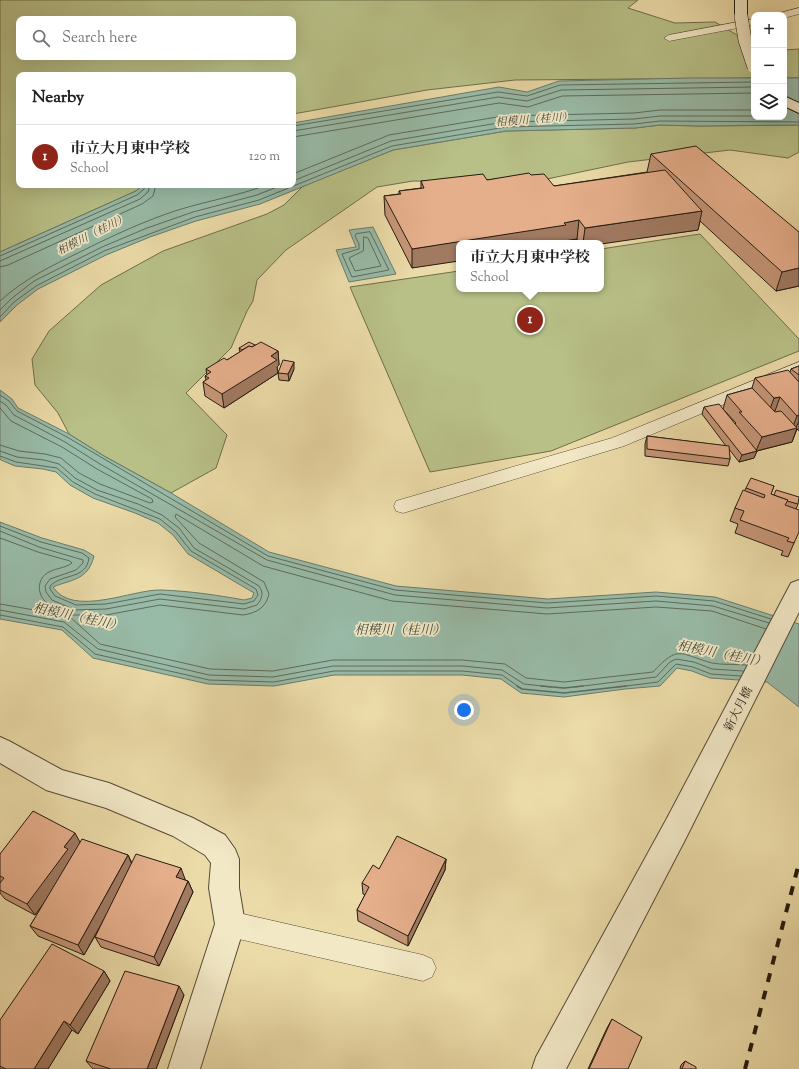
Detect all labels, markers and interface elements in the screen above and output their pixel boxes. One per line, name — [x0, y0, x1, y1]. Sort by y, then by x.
map controls — [751, 12, 787, 120]
button: + — [751, 12, 787, 48]
search box — [16, 16, 296, 60]
icon: search — [30, 27, 52, 49]
text: Search here — [62, 28, 137, 49]
button: − — [751, 48, 787, 84]
button: layers — [751, 84, 787, 120]
text: Nearby — [32, 86, 84, 110]
water label: 相模川（桂川） — [495, 109, 573, 131]
text: 市立大月東中学校 — [70, 139, 190, 160]
text: 1 — [43, 148, 47, 166]
text: 120 m — [249, 148, 280, 166]
text: School — [70, 160, 109, 178]
water label: 相模川（桂川） — [55, 210, 130, 259]
popup — [456, 240, 604, 292]
text: 市立大月東中学校 — [470, 248, 590, 269]
text: School — [470, 269, 509, 287]
pin: 1 — [517, 305, 543, 335]
water label: 相模川（桂川） — [31, 600, 124, 636]
water label: 相模川（桂川） — [354, 622, 446, 640]
water label: 相模川（桂川） — [675, 637, 768, 672]
street label: 新大月橋 — [720, 684, 758, 735]
your location — [454, 700, 474, 720]

